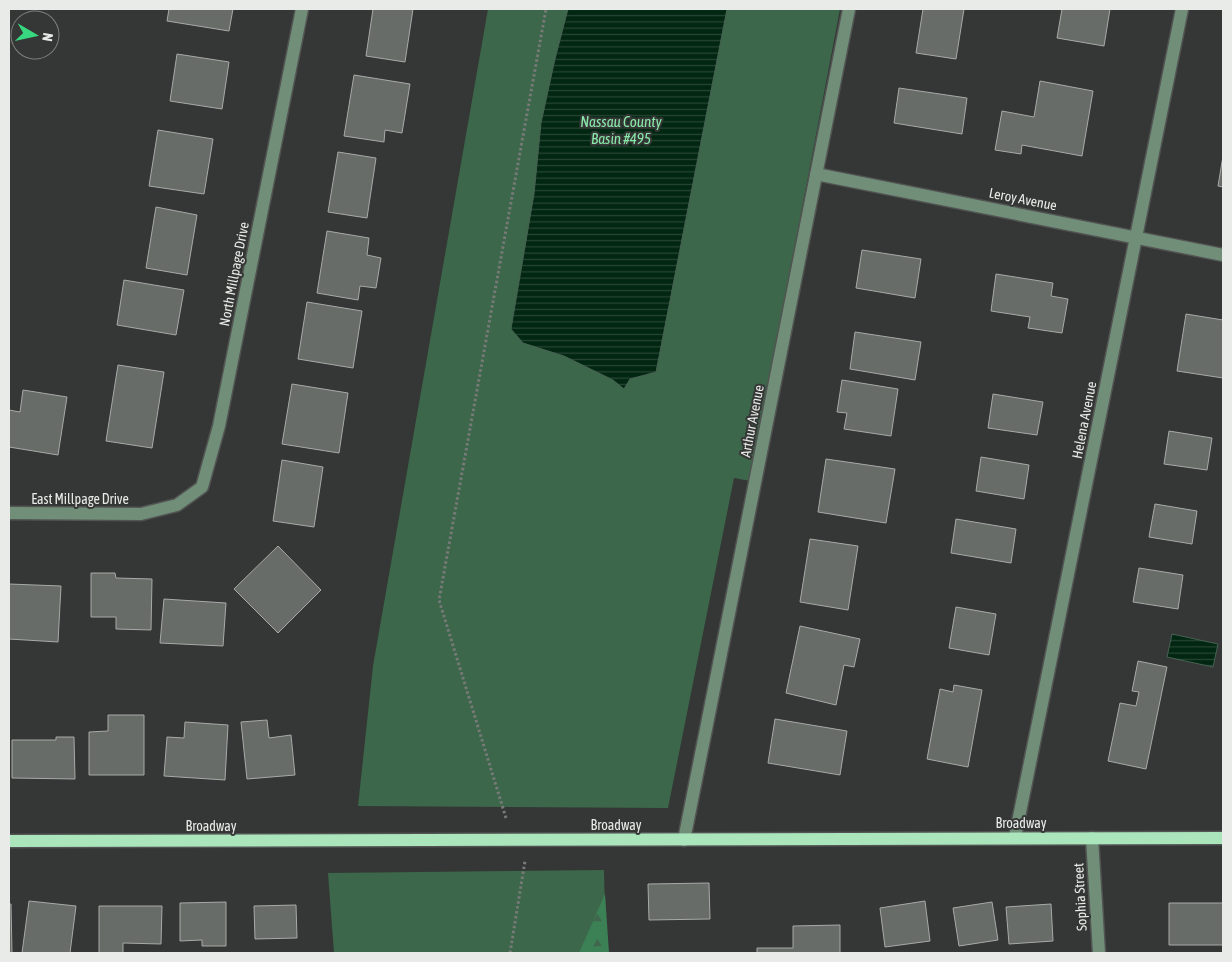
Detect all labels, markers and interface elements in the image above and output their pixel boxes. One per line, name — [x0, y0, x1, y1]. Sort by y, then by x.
north arrow — [10, 10, 60, 60]
text: N — [39, 32, 56, 42]
water label: Nassau County Basin #495 — [580, 113, 663, 147]
street label: Leroy Avenue — [988, 185, 1058, 213]
street label: North Millpage Drive — [216, 220, 252, 328]
street label: Helena Avenue — [1069, 380, 1099, 460]
street label: Arthur Avenue — [737, 384, 767, 458]
street label: East Millpage Drive — [31, 491, 129, 507]
street label: Broadway — [996, 815, 1047, 831]
street label: Broadway — [591, 817, 642, 833]
street label: Broadway — [186, 818, 237, 834]
street label: Sophia Street — [1070, 863, 1090, 931]

